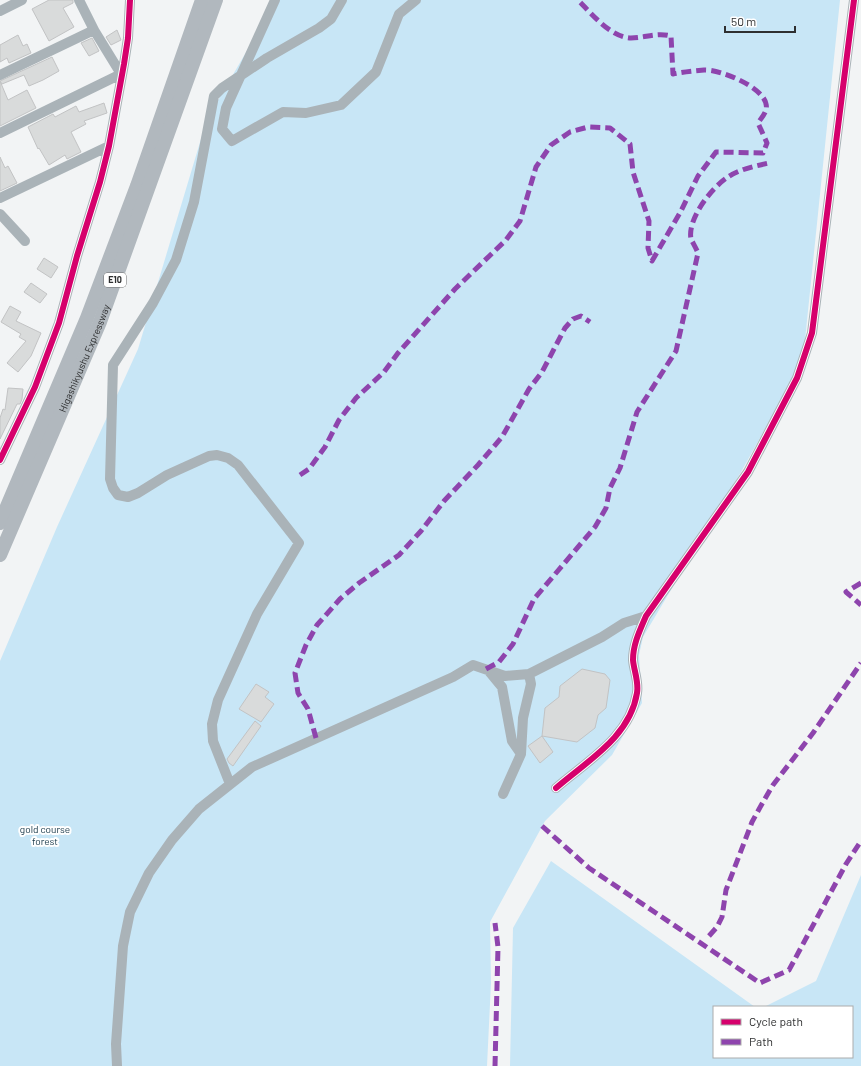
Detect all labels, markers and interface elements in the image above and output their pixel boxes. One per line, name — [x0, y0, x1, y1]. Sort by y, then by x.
scale bar — [725, 8, 795, 34]
text: 50 m — [731, 14, 756, 28]
road number: E10 — [104, 273, 126, 287]
street label: Higashikyushu Expressway — [56, 302, 112, 414]
park label: gold course forest — [20, 823, 70, 847]
legend — [713, 1006, 853, 1058]
text: Cycle path — [749, 1014, 803, 1028]
text: Path — [749, 1034, 773, 1048]

